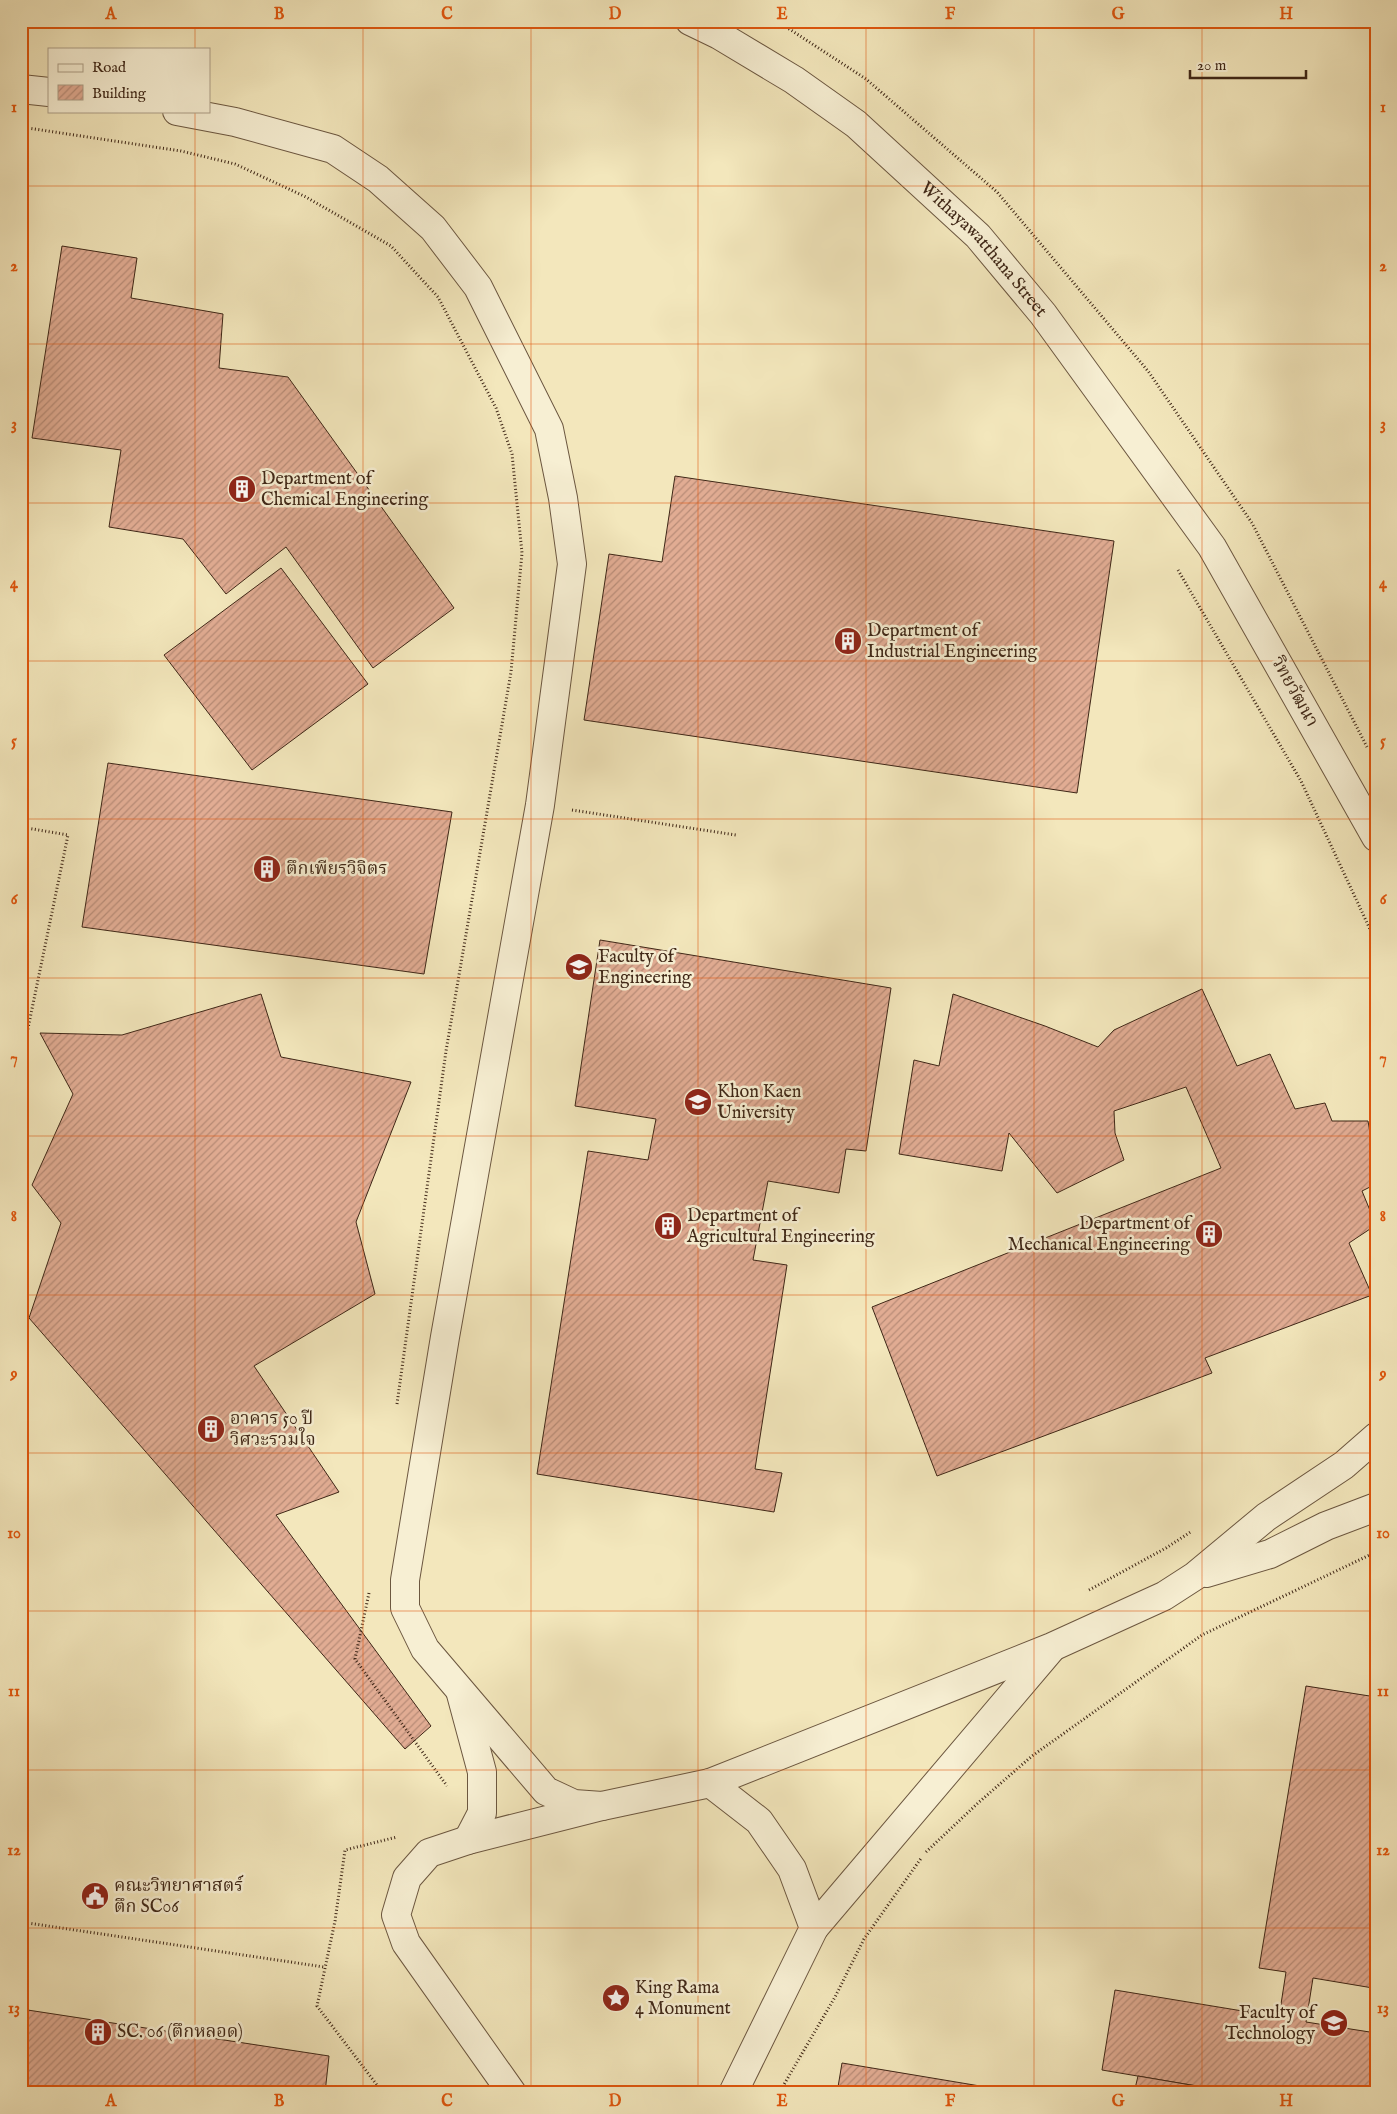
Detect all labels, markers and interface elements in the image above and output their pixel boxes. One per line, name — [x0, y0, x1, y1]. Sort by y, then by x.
text: A — [105, 5, 118, 25]
text: B — [274, 5, 285, 25]
text: C — [441, 5, 453, 25]
text: D — [609, 5, 622, 25]
text: E — [776, 5, 788, 25]
text: F — [945, 5, 956, 25]
text: G — [1112, 5, 1125, 25]
text: H — [1279, 5, 1293, 25]
legend — [48, 48, 210, 112]
scale bar — [1190, 48, 1306, 80]
text: 20 m — [1197, 56, 1227, 75]
text: Road — [92, 58, 127, 77]
text: Building — [92, 84, 147, 103]
text: 1 — [11, 98, 17, 118]
text: 1 — [1380, 98, 1386, 118]
street label: Withayawatthana Street — [915, 177, 1052, 322]
text: 2 — [10, 257, 18, 277]
text: 2 — [1379, 257, 1387, 277]
text: 3 — [11, 415, 17, 435]
text: 3 — [1380, 415, 1386, 435]
place label: Department of Chemical Engineering — [261, 468, 428, 512]
building icon: Department of Chemical Engineering — [227, 474, 257, 504]
text: 4 — [10, 574, 19, 594]
text: 4 — [1379, 574, 1388, 594]
place label: Department of Industrial Engineering — [867, 620, 1038, 664]
building icon: Department of Industrial Engineering — [833, 626, 863, 656]
street label: วิทยวัฒนา — [1265, 652, 1323, 731]
text: 5 — [11, 732, 17, 752]
text: 5 — [1380, 732, 1386, 752]
building icon: ตึกเพียรวิจิตร — [252, 854, 282, 884]
place label: ตึกเพียรวิจิตร — [286, 858, 387, 881]
text: 6 — [11, 890, 19, 910]
text: 6 — [1380, 890, 1388, 910]
place label: Faculty of Engineering — [598, 946, 692, 990]
school or university icon: Faculty of Engineering — [564, 952, 594, 982]
text: 7 — [10, 1049, 18, 1069]
text: 7 — [1379, 1049, 1387, 1069]
place label: Khon Kaen University — [717, 1081, 802, 1125]
school or university icon: Khon Kaen University — [683, 1087, 713, 1117]
place label: Department of Agricultural Engineering — [686, 1205, 875, 1249]
text: 8 — [11, 1207, 17, 1227]
text: 8 — [1380, 1207, 1386, 1227]
building icon: Department of Agricultural Engineering — [653, 1211, 683, 1241]
place label: Department of Mechanical Engineering — [1008, 1213, 1193, 1257]
building icon: Department of Mechanical Engineering — [1194, 1219, 1224, 1249]
text: 9 — [10, 1365, 18, 1385]
text: 9 — [1379, 1365, 1387, 1385]
place label: อาคาร 50 ปี วิศวะรวมใจ — [230, 1408, 316, 1452]
building icon: อาคาร 50 ปี วิศวะรวมใจ — [196, 1414, 226, 1444]
text: 10 — [7, 1524, 21, 1544]
text: 10 — [1376, 1524, 1390, 1544]
text: 11 — [8, 1682, 20, 1702]
text: 11 — [1377, 1682, 1389, 1702]
text: 12 — [7, 1841, 21, 1861]
text: 12 — [1376, 1841, 1390, 1861]
place label: คณะวิทยาศาสตร์ ตึก SC06 — [114, 1874, 244, 1919]
public building icon: คณะวิทยาศาสตร์ ตึก SC06 — [80, 1881, 110, 1911]
place label: King Rama 4 Monument — [635, 1977, 731, 2021]
place icon: King Rama 4 Monument — [601, 1983, 631, 2013]
text: 13 — [8, 1999, 20, 2019]
text: 13 — [1377, 1999, 1389, 2019]
place label: Faculty of Technology — [1225, 2002, 1318, 2046]
school or university icon: Faculty of Technology — [1319, 2008, 1349, 2038]
building icon: SC. 06 (ตึกหลอด) — [83, 2017, 113, 2047]
place label: SC. 06 (ตึกหลอด) — [117, 2021, 243, 2044]
text: A — [105, 2092, 118, 2112]
text: B — [274, 2092, 285, 2112]
text: C — [441, 2092, 453, 2112]
text: D — [609, 2092, 622, 2112]
text: E — [776, 2092, 788, 2112]
text: F — [945, 2092, 956, 2112]
text: G — [1112, 2092, 1125, 2112]
text: H — [1279, 2092, 1293, 2112]

